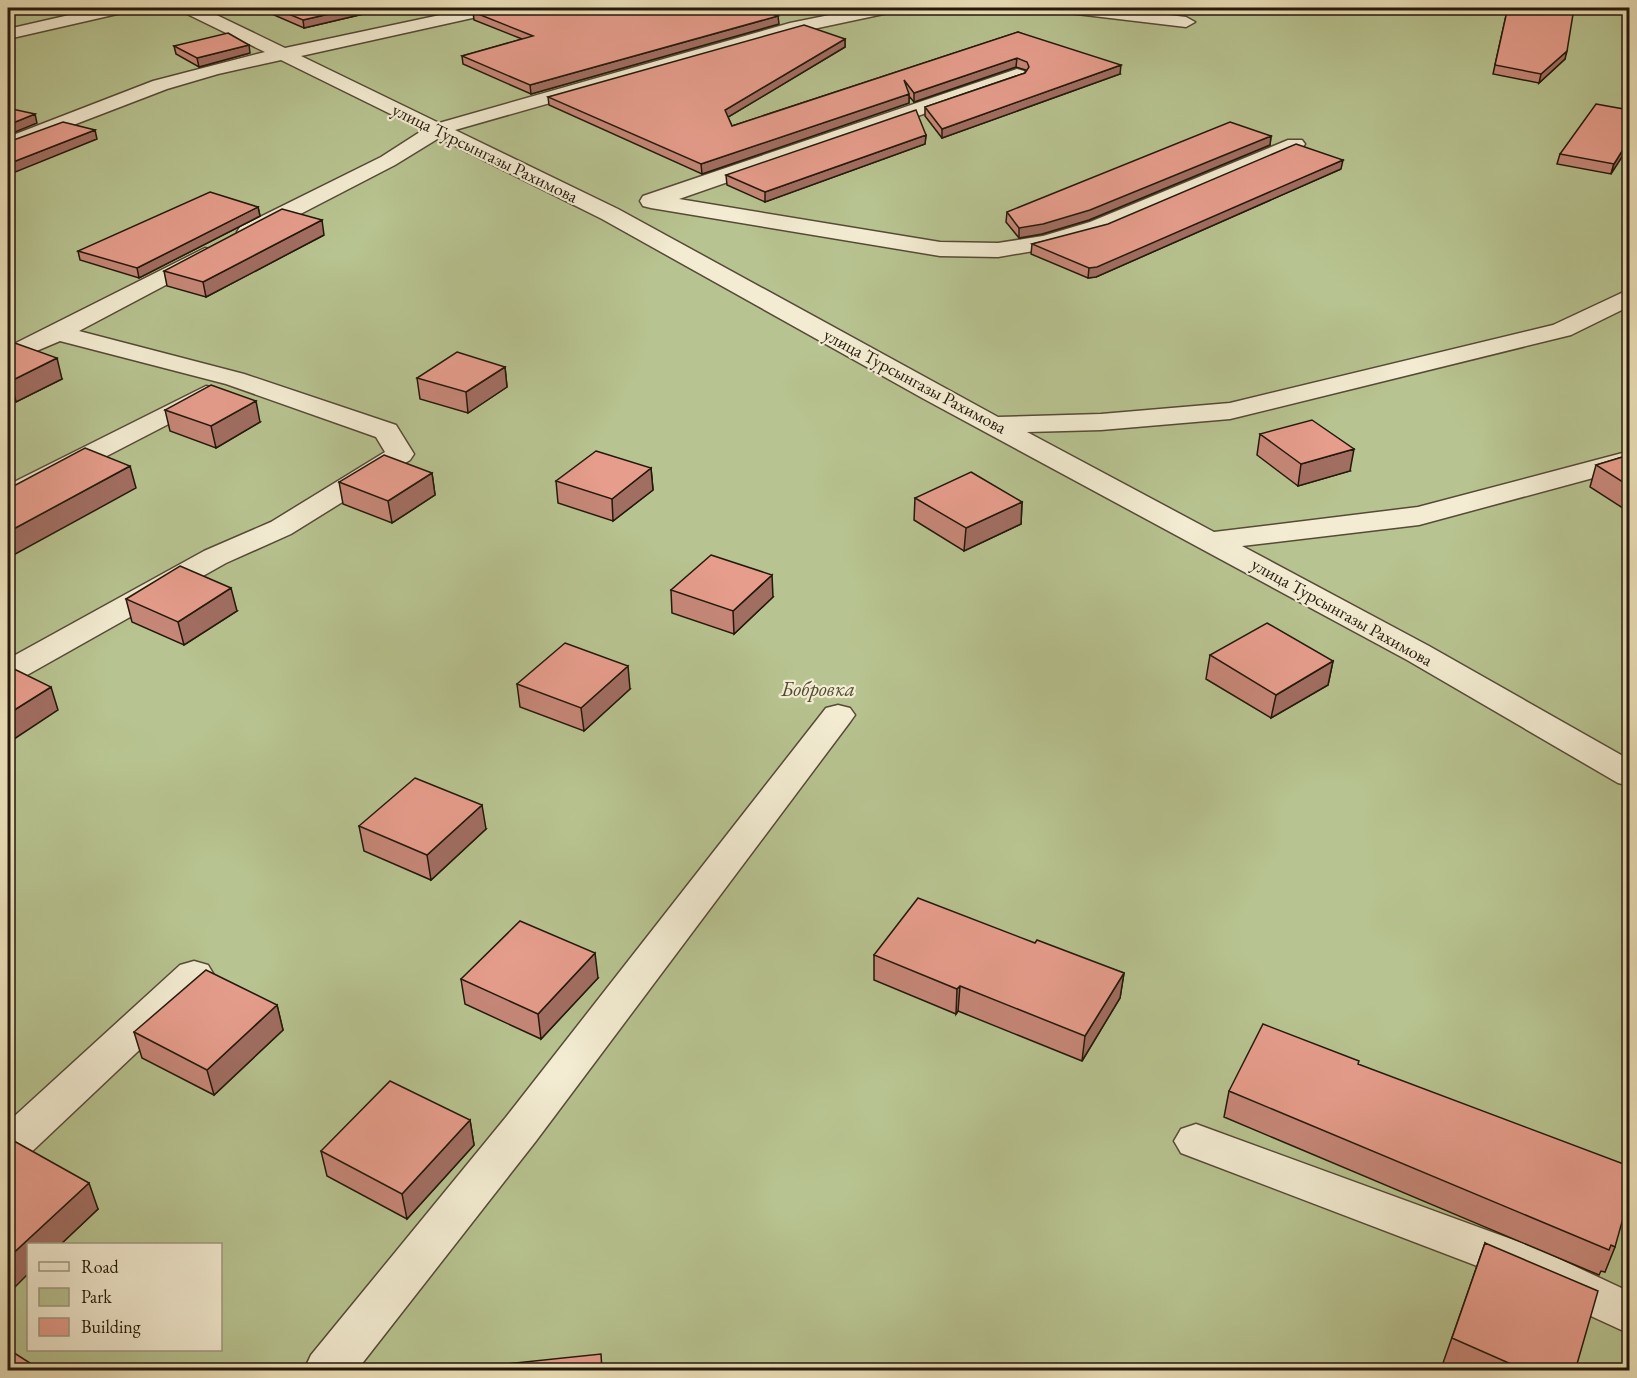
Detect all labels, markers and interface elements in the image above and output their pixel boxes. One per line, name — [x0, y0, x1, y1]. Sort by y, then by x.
street label: улица Турсынгазы Рахимова — [389, 98, 583, 208]
street label: улица Турсынгазы Рахимова — [820, 323, 1011, 439]
street label: улица Турсынгазы Рахимова — [1248, 552, 1438, 671]
park label: Бобровка — [780, 675, 855, 702]
legend — [27, 1243, 222, 1351]
text: Road — [81, 1255, 120, 1278]
text: Park — [81, 1285, 112, 1308]
text: Building — [81, 1315, 141, 1338]

